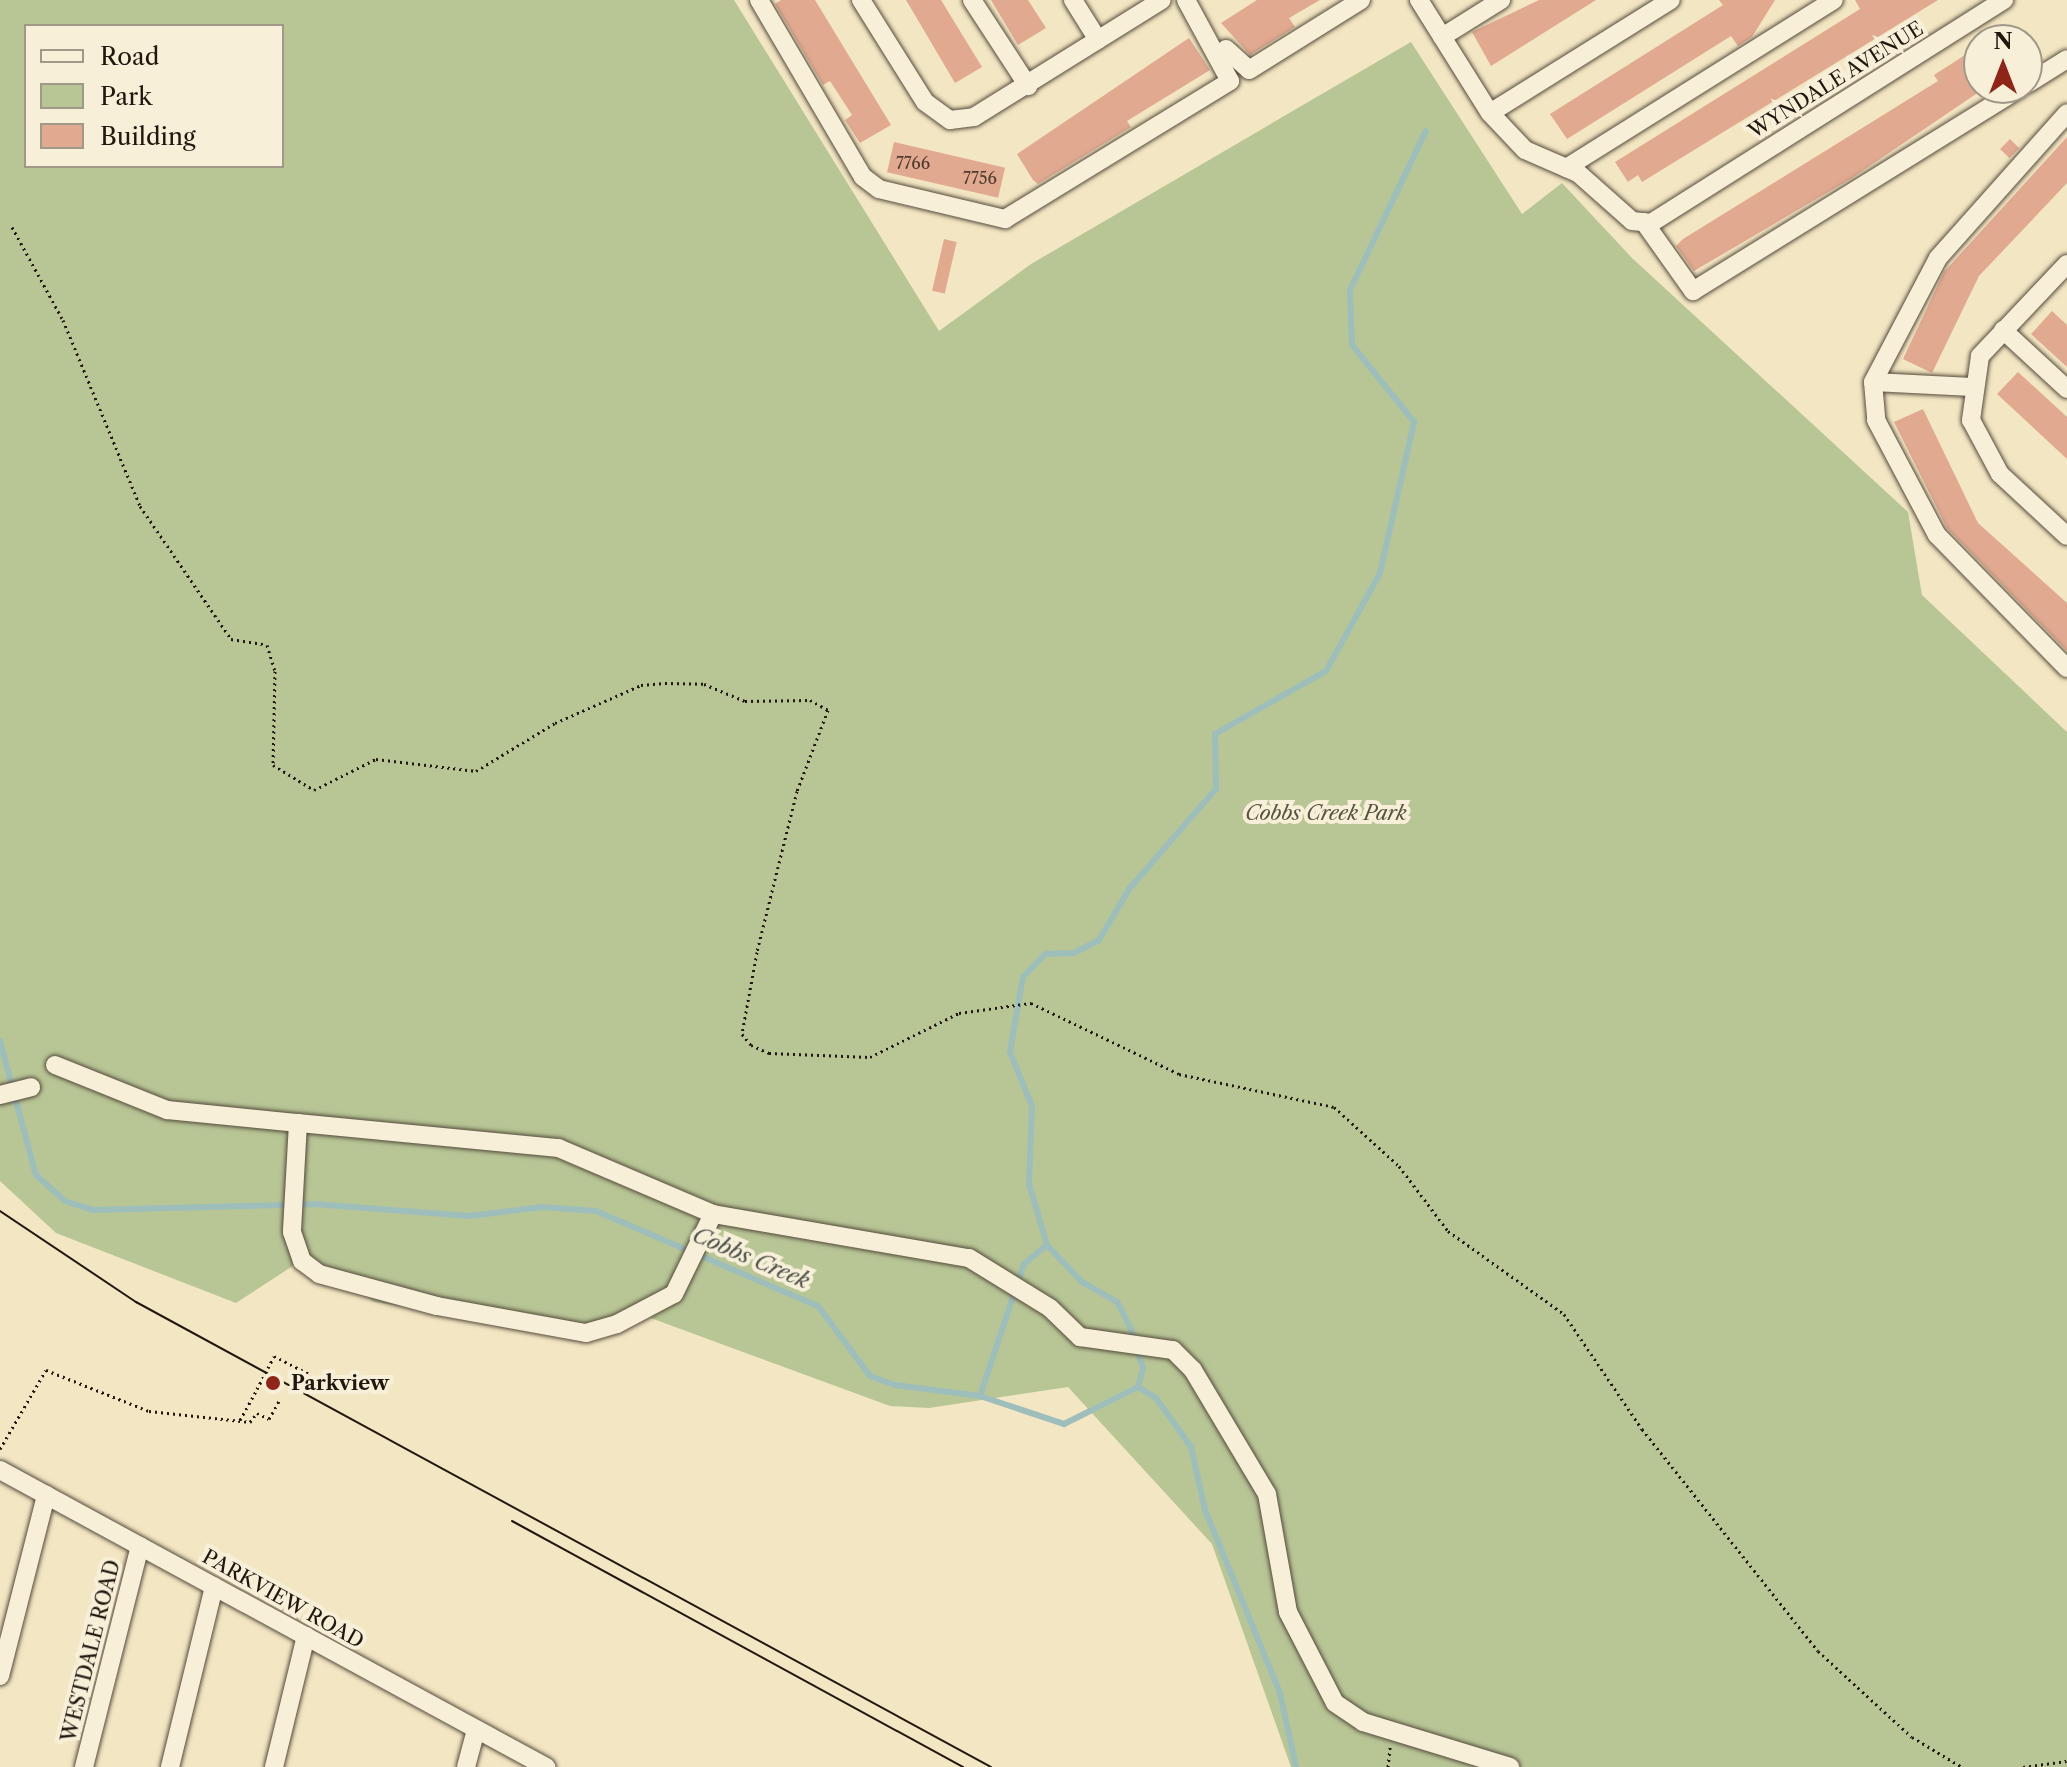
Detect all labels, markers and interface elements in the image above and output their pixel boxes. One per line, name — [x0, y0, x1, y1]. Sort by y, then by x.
street label: WYNDALE AVENUE — [1744, 16, 1928, 144]
legend — [24, 24, 284, 168]
north arrow — [1963, 24, 2043, 104]
text: N — [1993, 28, 2013, 55]
text: Road — [100, 42, 159, 71]
text: Park — [100, 82, 152, 111]
text: Building — [100, 122, 196, 151]
house number: 7766 — [896, 153, 930, 173]
house number: 7756 — [963, 168, 997, 188]
park label: Cobbs Creek Park — [1245, 801, 1407, 825]
water label: Cobbs Creek — [689, 1222, 813, 1294]
place label: Parkview — [291, 1371, 389, 1395]
marker: Parkview — [262, 1372, 284, 1394]
street label: PARKVIEW ROAD — [198, 1545, 368, 1653]
street label: WESTDALE ROAD — [57, 1558, 125, 1744]

